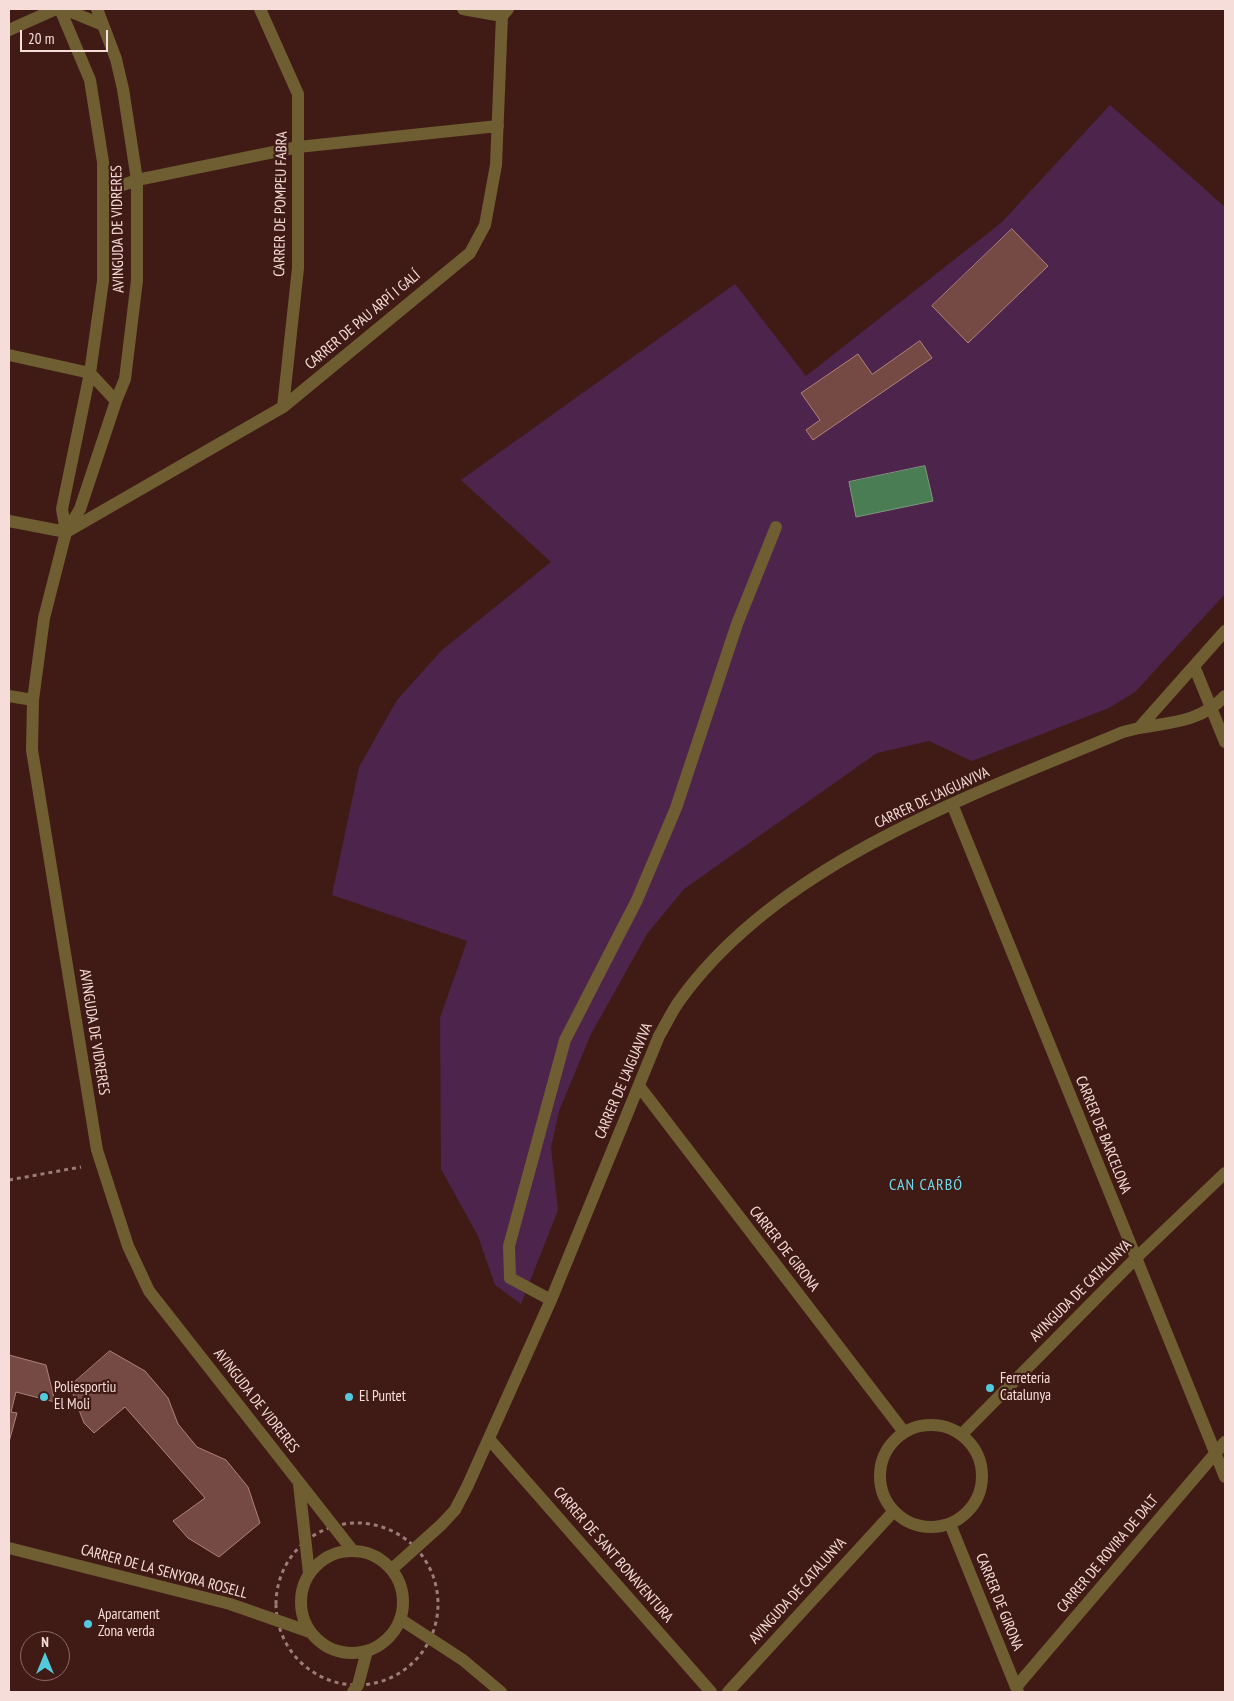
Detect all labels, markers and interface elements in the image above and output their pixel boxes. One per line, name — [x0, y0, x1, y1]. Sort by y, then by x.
scale bar — [22, 20, 110, 52]
text: 20 m — [28, 29, 54, 48]
street label: CARRER DE POMPEU FABRA — [271, 131, 291, 277]
street label: AVINGUDA DE VIDRERES — [108, 165, 128, 293]
street label: CARRER DE PAU ARPÍ I GALÍ — [302, 267, 424, 373]
street label: CARRER DE L'AIGUAVIVA — [872, 764, 992, 832]
street label: AVINGUDA DE VIDRERES — [75, 968, 113, 1096]
street label: CARRER DE L'AIGUAVIVA — [591, 1020, 657, 1142]
street label: CARRER DE BARCELONA — [1071, 1074, 1135, 1196]
district label: CAN CARBÓ — [888, 1175, 964, 1195]
street label: CARRER DE GIRONA — [745, 1203, 823, 1295]
street label: AVINGUDA DE CATALUNYA — [1026, 1236, 1136, 1346]
street label: AVINGUDA DE VIDRERES — [210, 1345, 302, 1457]
place label: Ferreteria Catalunya — [1000, 1370, 1051, 1405]
place label: Poliesportiu El Moli — [54, 1379, 116, 1414]
marker: Ferreteria Catalunya — [984, 1382, 996, 1394]
place label: El Puntet — [359, 1388, 406, 1406]
marker: Poliesportiu El Moli — [38, 1391, 50, 1403]
marker: El Puntet — [343, 1391, 355, 1403]
street label: CARRER DE SANT BONAVENTURA — [549, 1484, 677, 1626]
street label: CARRER DE ROVIRA DE DALT — [1054, 1491, 1162, 1617]
street label: AVINGUDA DE CATALUNYA — [746, 1534, 850, 1648]
street label: CARRER DE LA SENYORA ROSELL — [79, 1541, 249, 1603]
street label: CARRER DE GIRONA — [971, 1551, 1027, 1653]
place label: Aparcament Zona verda — [98, 1606, 160, 1641]
marker: Aparcament Zona verda — [82, 1618, 94, 1630]
north arrow — [20, 1631, 70, 1681]
text: N — [41, 1633, 49, 1651]

